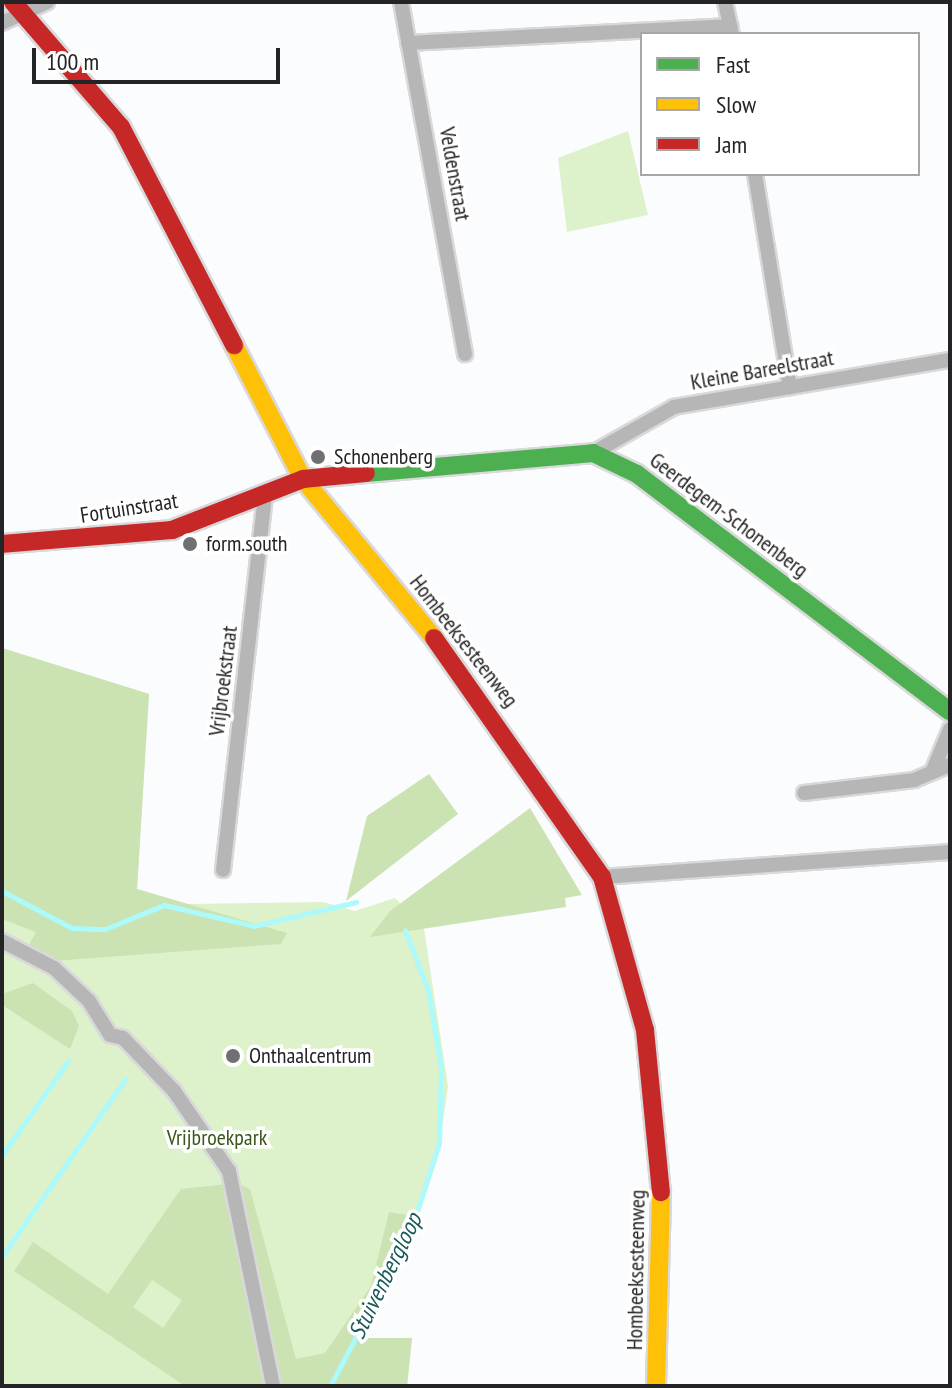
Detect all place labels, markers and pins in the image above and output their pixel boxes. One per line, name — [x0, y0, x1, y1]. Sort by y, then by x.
place label: Schonenberg — [334, 444, 433, 470]
marker: Schonenberg — [309, 448, 327, 466]
place label: form.south — [206, 531, 287, 557]
marker: form.south — [181, 535, 199, 553]
place label: Onthaalcentrum — [249, 1043, 371, 1069]
marker: Onthaalcentrum — [224, 1047, 242, 1065]

